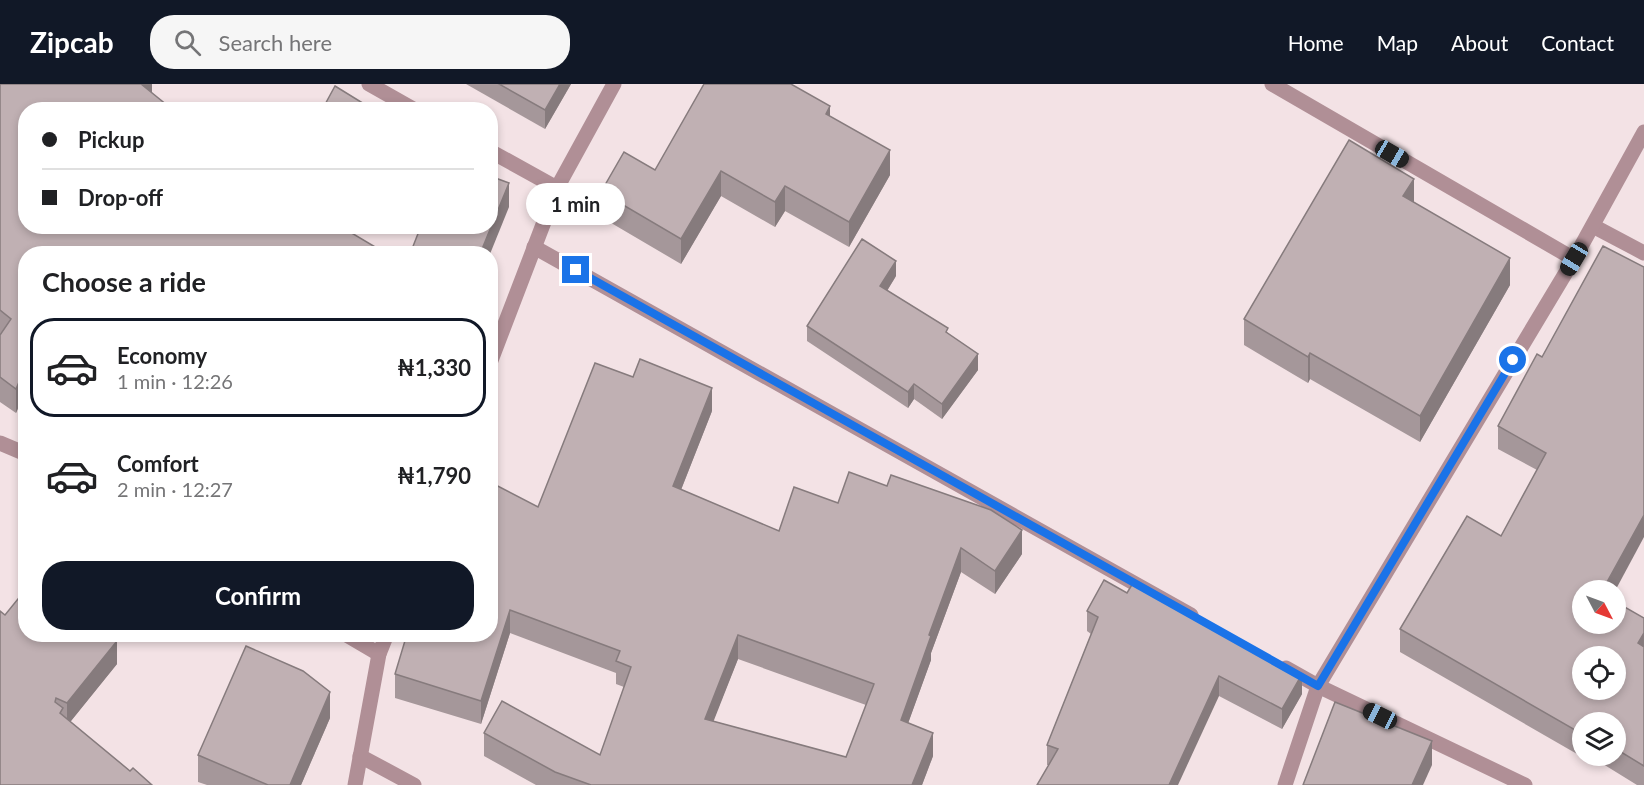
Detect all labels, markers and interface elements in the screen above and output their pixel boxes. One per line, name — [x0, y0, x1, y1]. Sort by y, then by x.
search box — [150, 15, 570, 69]
text: Zipcab — [30, 25, 114, 59]
icon: search — [171, 26, 204, 59]
text: Search here — [219, 29, 332, 56]
text: Home — [1288, 30, 1344, 55]
text: Map — [1377, 30, 1418, 55]
text: About — [1451, 30, 1508, 55]
text: Contact — [1541, 30, 1614, 55]
text: Pickup — [78, 126, 144, 153]
car — [1372, 137, 1412, 171]
callout: 1 min — [526, 183, 626, 225]
text: Drop-off — [78, 184, 163, 211]
text: 1 min — [551, 192, 600, 216]
car — [1557, 239, 1591, 279]
route end — [562, 256, 589, 283]
text: Choose a ride — [42, 265, 206, 298]
icon: car — [45, 341, 99, 395]
text: Economy — [117, 342, 207, 369]
route start — [1499, 346, 1526, 373]
text: ₦1,330 — [397, 354, 471, 381]
text: 1 min · 12:26 — [117, 369, 233, 393]
icon: car — [45, 449, 99, 503]
text: Comfort — [117, 450, 199, 477]
text: ₦1,790 — [397, 462, 471, 489]
text: 2 min · 12:27 — [117, 477, 233, 501]
button: Confirm — [42, 561, 474, 630]
north arrow — [1572, 580, 1626, 634]
map controls — [1572, 580, 1626, 766]
button: locate — [1572, 646, 1626, 700]
car — [1360, 700, 1400, 732]
button: layers — [1572, 712, 1626, 766]

